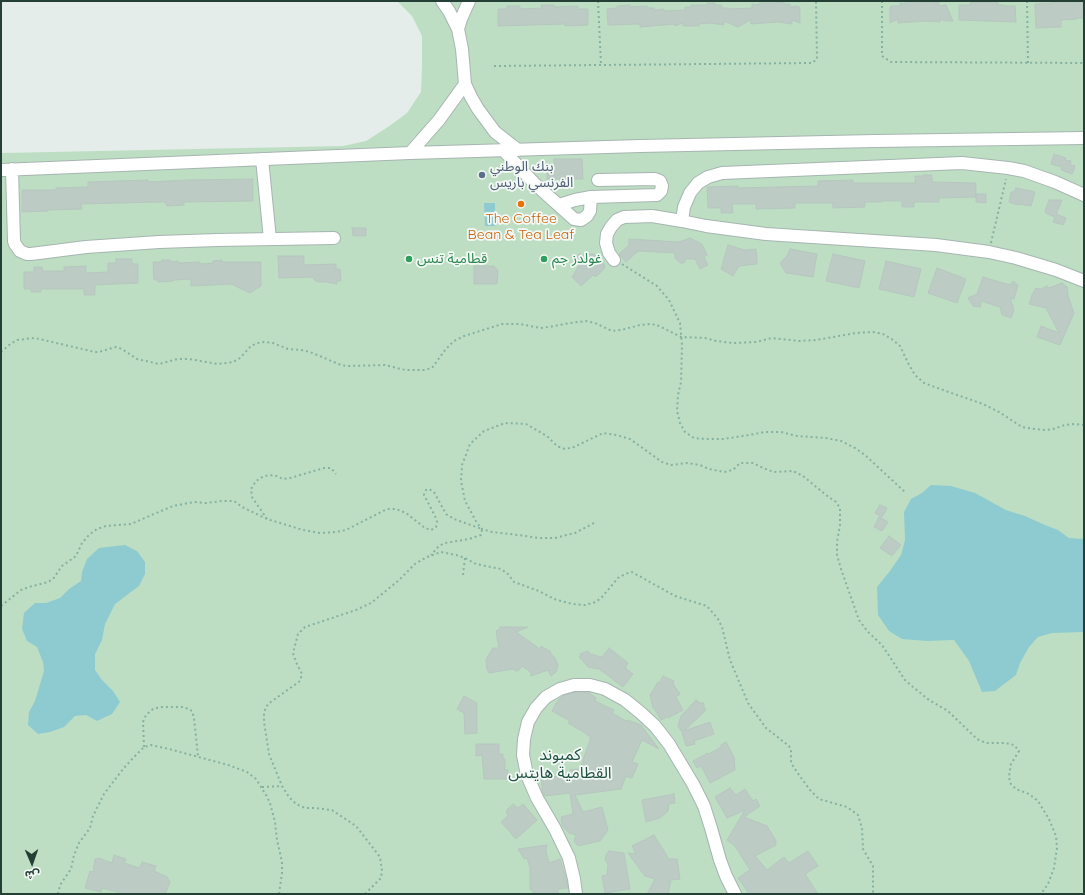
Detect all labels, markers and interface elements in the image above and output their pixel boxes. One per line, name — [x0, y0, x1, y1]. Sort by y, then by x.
place label: بنك الوطني الفرنسي باريس — [490, 159, 573, 192]
marker: بنك الوطني الفرنسي باريس — [477, 170, 487, 180]
marker: The Coffee Bean & Tea Leaf — [516, 199, 526, 209]
place label: The Coffee Bean & Tea Leaf — [468, 211, 574, 244]
place label: قطامية تنس — [417, 251, 487, 267]
place label: غولدز جم — [552, 251, 602, 267]
marker: قطامية تنس — [404, 254, 414, 264]
marker: غولدز جم — [539, 254, 549, 264]
district label: كمبوند القطامية هايتس — [508, 745, 612, 783]
north arrow — [12, 843, 52, 883]
text: ش — [25, 868, 40, 882]

